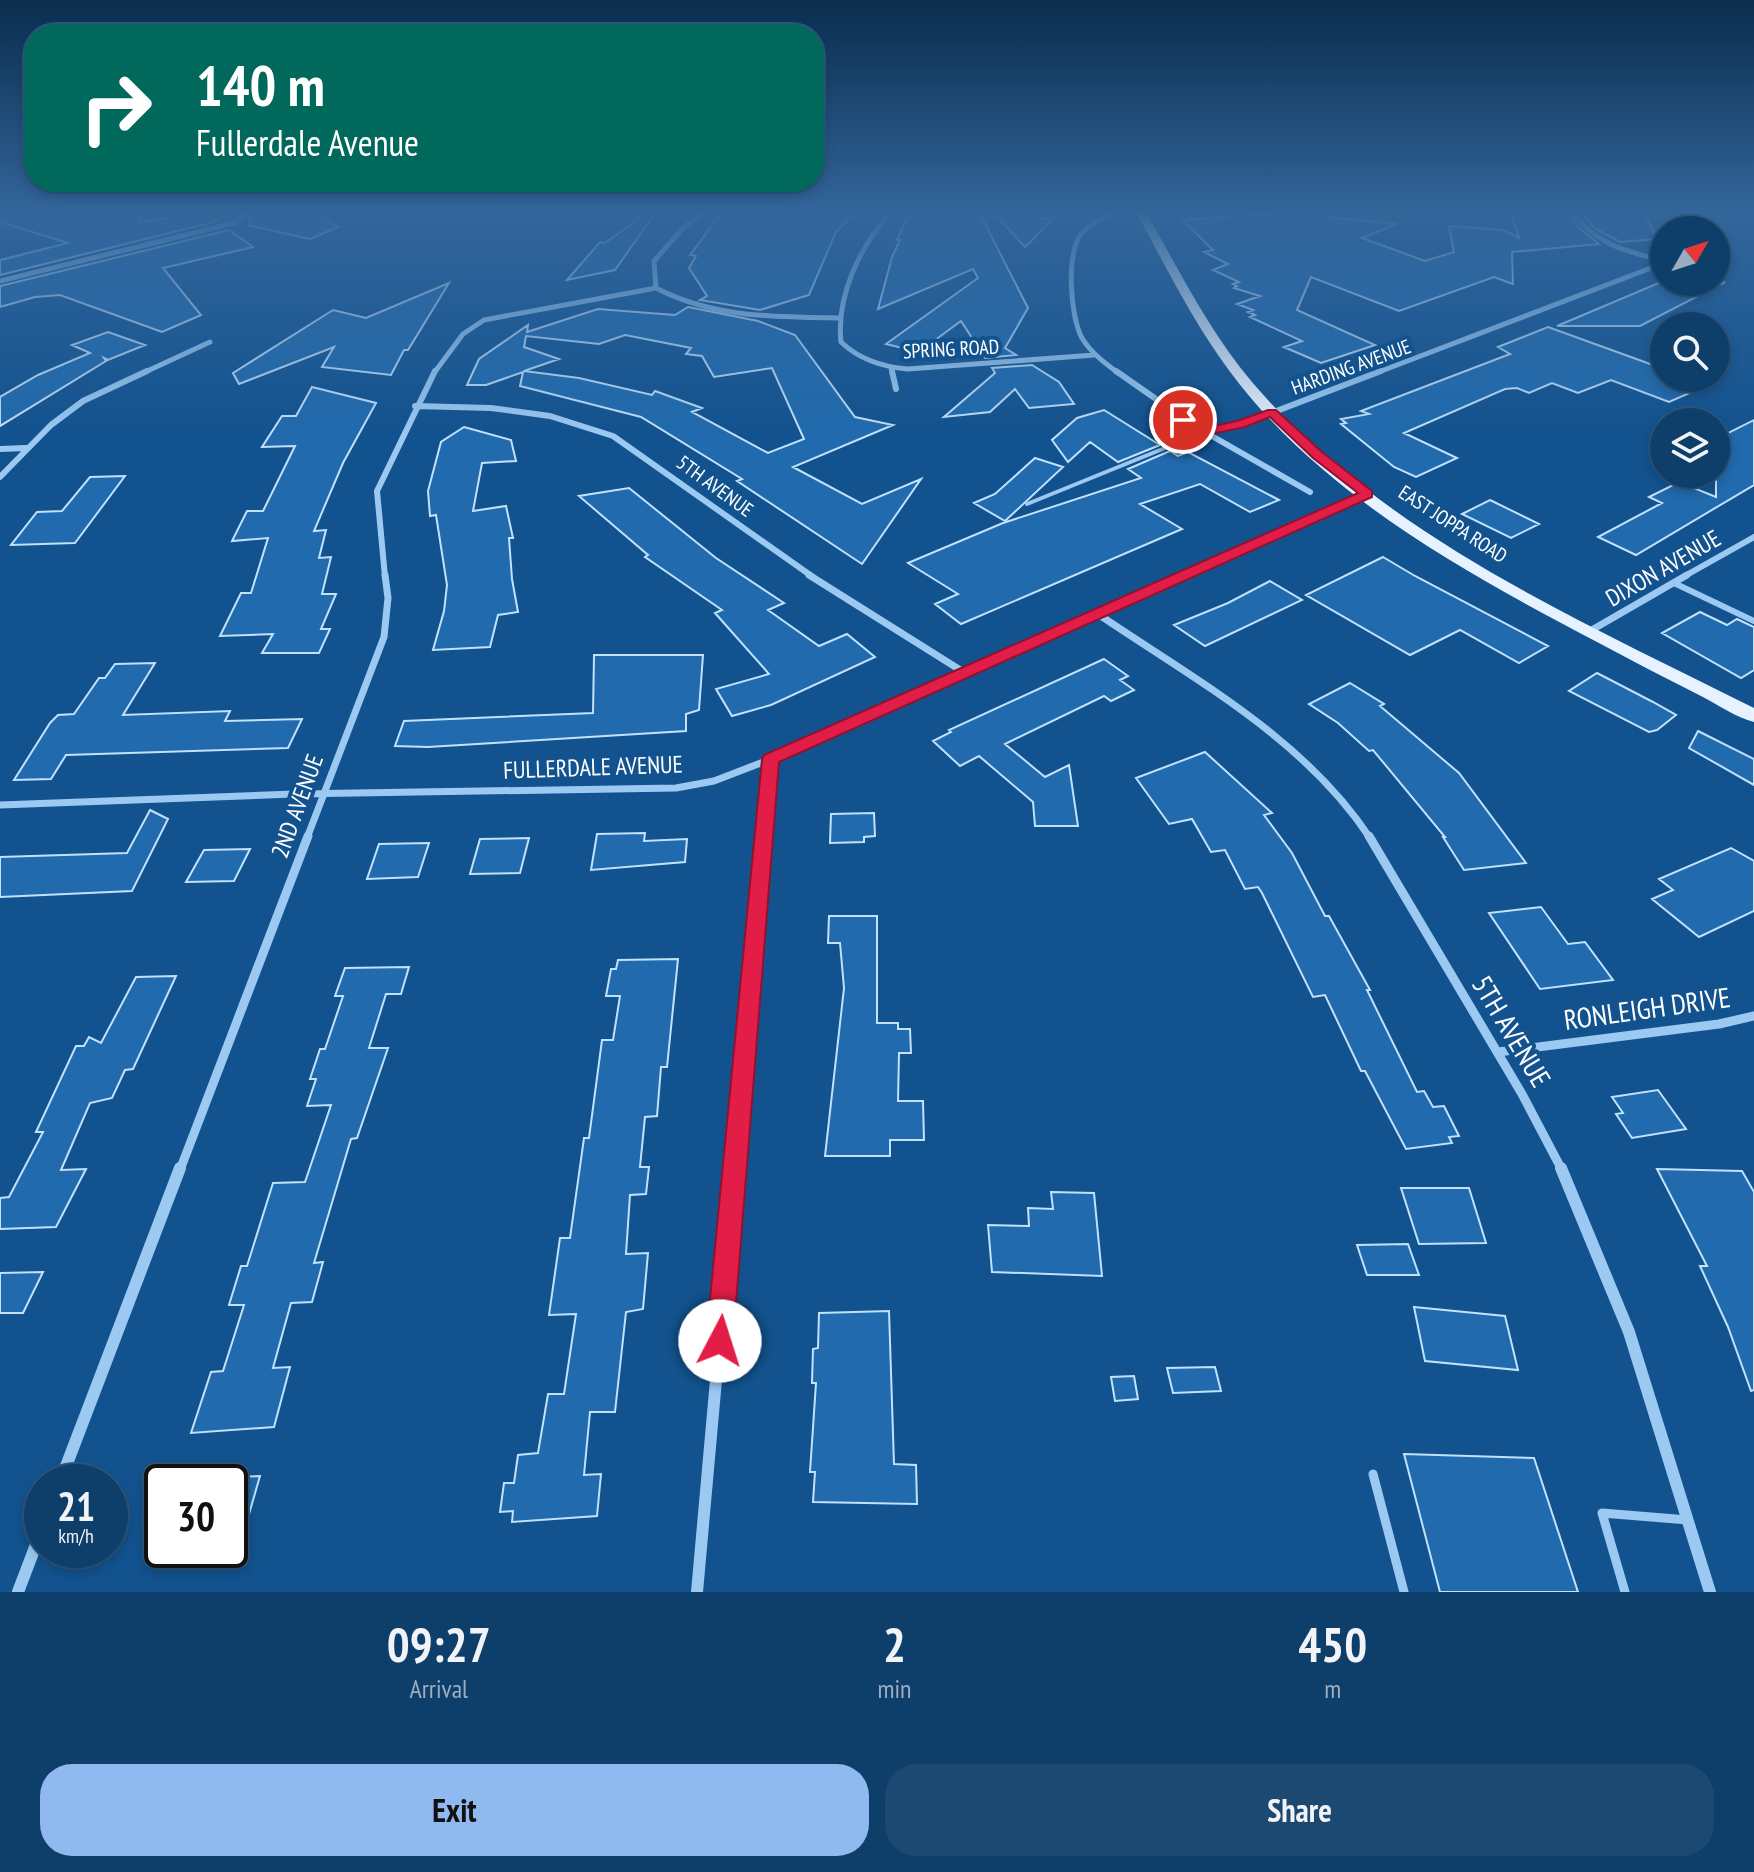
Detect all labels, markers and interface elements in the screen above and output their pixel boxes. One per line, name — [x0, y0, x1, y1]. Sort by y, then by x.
text: 140 m — [196, 49, 325, 121]
icon: right — [64, 56, 168, 160]
text: Fullerdale Avenue — [196, 119, 419, 166]
north arrow — [1650, 216, 1730, 296]
map controls — [1650, 216, 1730, 488]
button: search — [1650, 312, 1730, 392]
street label: SPRING ROAD — [902, 333, 1000, 365]
street label: HARDING AVENUE — [1288, 333, 1414, 401]
pin — [1149, 386, 1217, 454]
icon: arrive — [1161, 398, 1205, 442]
button: layers — [1650, 408, 1730, 488]
street label: 5TH AVENUE — [672, 449, 758, 523]
street label: EAST JOPPA ROAD — [1394, 479, 1512, 569]
street label: DIXON AVENUE — [1600, 523, 1726, 613]
street label: FULLERDALE AVENUE — [503, 748, 683, 786]
street label: 2ND AVENUE — [264, 750, 330, 862]
street label: 5TH AVENUE — [1464, 968, 1560, 1094]
street label: RONLEIGH DRIVE — [1561, 978, 1733, 1038]
position arrow — [678, 1299, 762, 1383]
speed limit sign: 30 — [144, 1464, 248, 1568]
text: 21 — [57, 1480, 95, 1532]
text: km/h — [58, 1523, 94, 1549]
text: 09:27 — [387, 1613, 491, 1675]
text: 2 — [883, 1613, 906, 1675]
text: 450 — [1298, 1613, 1367, 1675]
text: Arrival — [409, 1672, 468, 1705]
text: min — [877, 1672, 911, 1705]
text: m — [1324, 1672, 1341, 1705]
button: Exit — [40, 1764, 869, 1856]
button: Share — [885, 1764, 1714, 1856]

